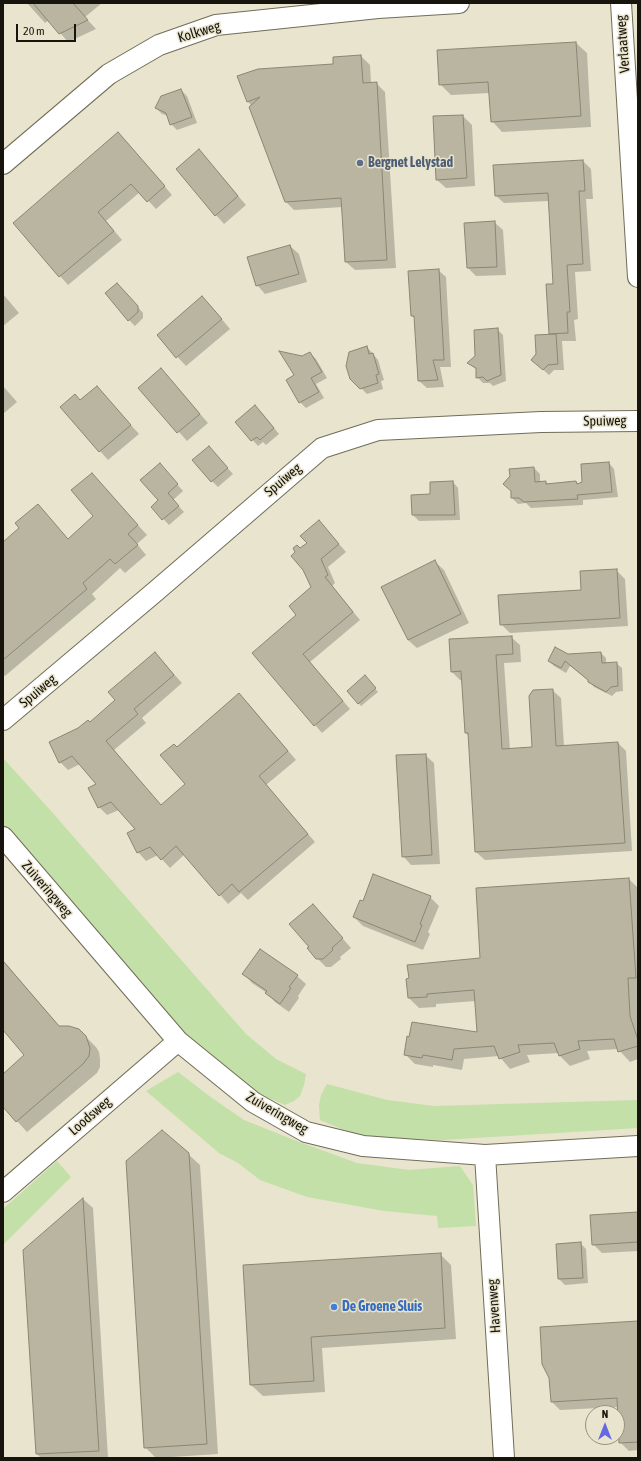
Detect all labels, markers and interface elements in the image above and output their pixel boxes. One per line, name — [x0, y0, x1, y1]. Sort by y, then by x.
street label: Verlaatweg — [613, 14, 633, 74]
scale bar — [18, 16, 78, 42]
street label: Kolkweg — [176, 18, 222, 46]
text: 20 m — [23, 24, 45, 38]
place label: Bergnet Lelystad — [368, 155, 453, 171]
marker: Bergnet Lelystad — [355, 158, 365, 168]
street label: Spuiweg — [583, 412, 627, 430]
street label: Spuiweg — [261, 460, 305, 500]
street label: Spuiweg — [16, 671, 60, 711]
street label: Zuiveringweg — [18, 857, 76, 921]
street label: Zuiveringweg — [243, 1088, 311, 1138]
street label: Loodsweg — [65, 1093, 115, 1139]
street label: Havenweg — [484, 1278, 504, 1334]
place label: De Groene Sluis — [342, 1299, 422, 1315]
marker: De Groene Sluis — [329, 1302, 339, 1312]
north arrow — [585, 1405, 625, 1445]
text: N — [602, 1408, 608, 1420]

